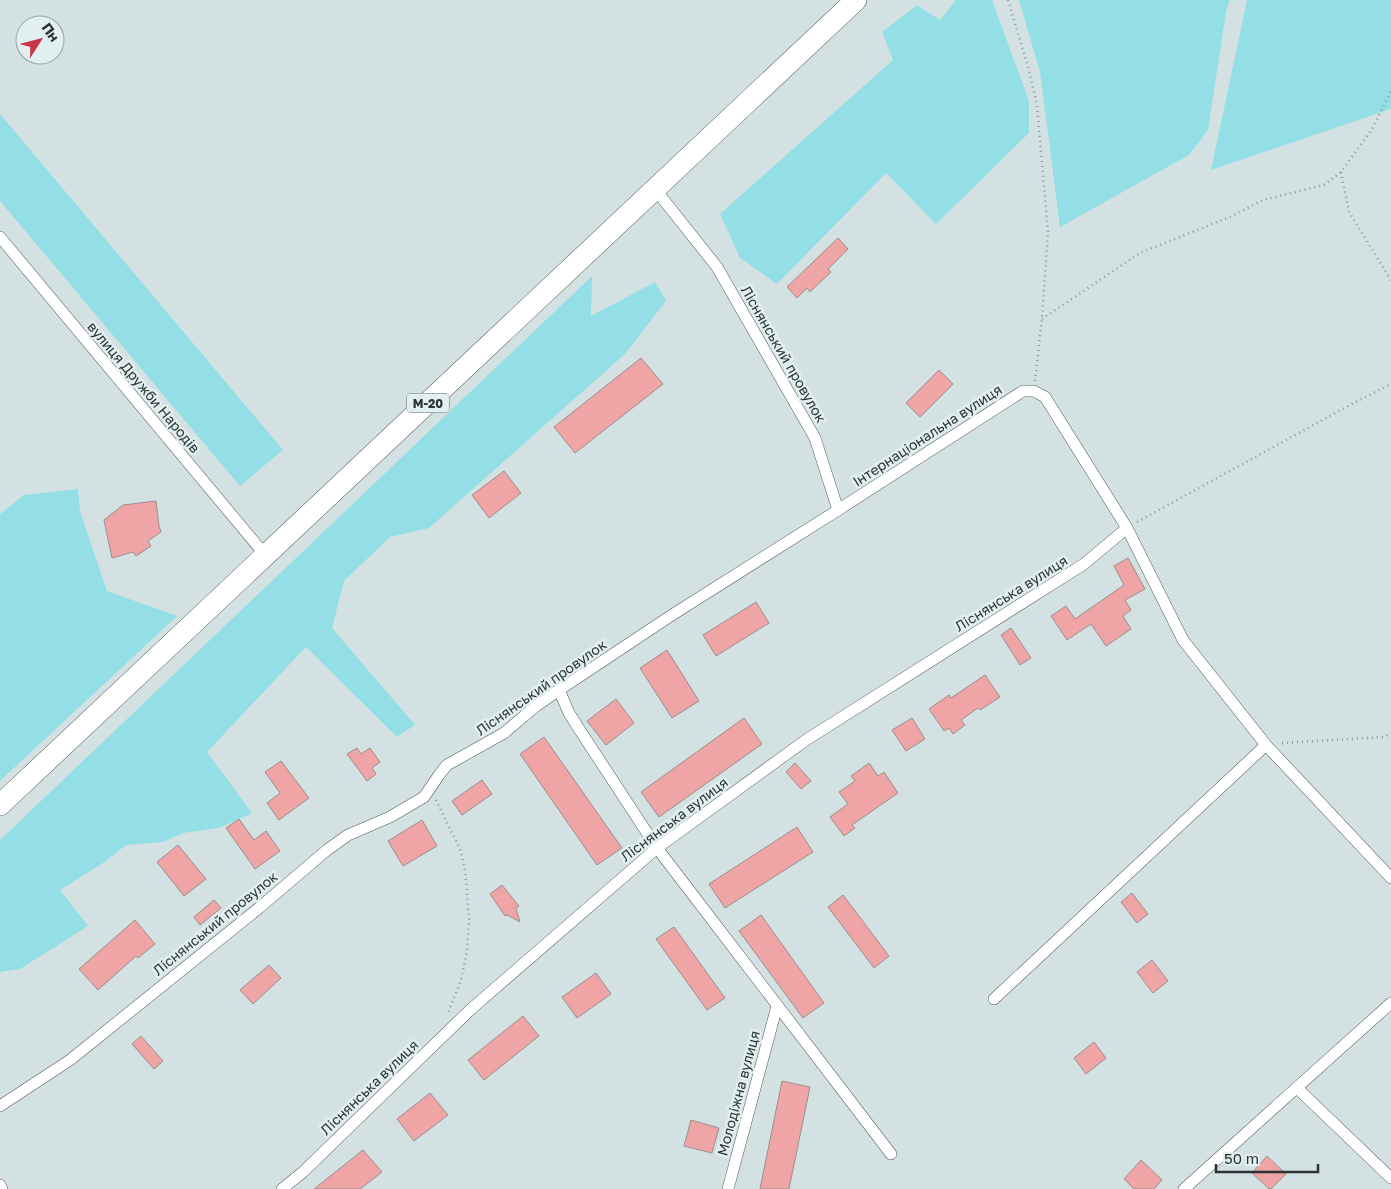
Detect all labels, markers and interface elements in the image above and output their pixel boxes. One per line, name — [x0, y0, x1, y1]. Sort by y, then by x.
north arrow — [15, 15, 65, 65]
text: Пн — [38, 19, 63, 45]
street label: Ліснянський провулок — [738, 282, 830, 426]
street label: вулиця Дружби Народів — [84, 318, 204, 456]
street label: Інтернаціональна вулиця — [849, 380, 1005, 490]
road number: М-20 — [407, 393, 449, 412]
street label: Ліснянська вулиця — [952, 551, 1070, 635]
street label: Ліснянський провулок — [473, 635, 609, 739]
street label: Ліснянська вулиця — [617, 773, 731, 865]
street label: Ліснянський провулок — [149, 868, 281, 978]
street label: Молодіжна вулиця — [713, 1029, 763, 1157]
street label: Ліснянська вулиця — [317, 1036, 421, 1138]
scale bar — [1216, 1142, 1318, 1174]
text: 50 m — [1224, 1149, 1259, 1167]

